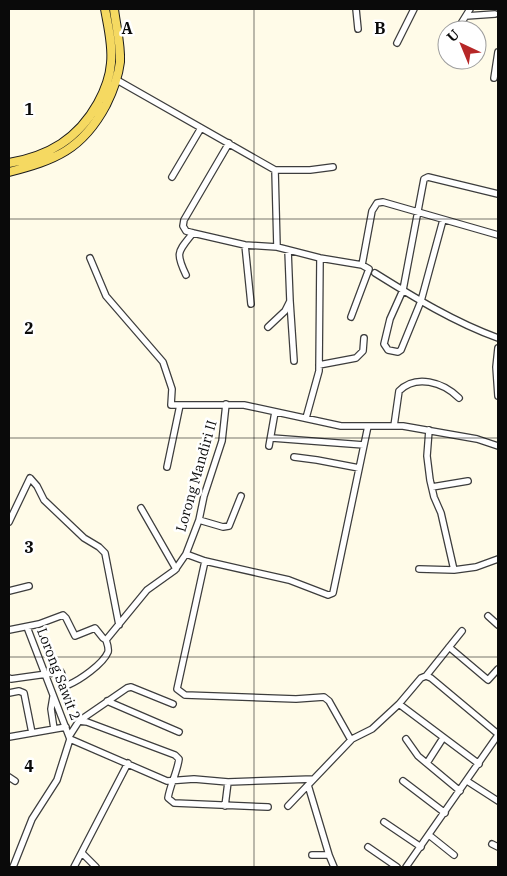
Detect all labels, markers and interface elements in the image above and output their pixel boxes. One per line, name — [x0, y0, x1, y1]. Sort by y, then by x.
text: A — [121, 18, 133, 38]
text: B — [374, 18, 386, 38]
north arrow — [437, 20, 487, 70]
text: U — [443, 25, 463, 46]
text: 1 — [24, 99, 34, 119]
text: 2 — [24, 318, 34, 338]
street label: Lorong Mandiri II — [171, 418, 221, 534]
text: 3 — [24, 537, 34, 557]
street label: Lorong Sawit 2 — [33, 625, 85, 723]
text: 4 — [24, 756, 34, 776]

